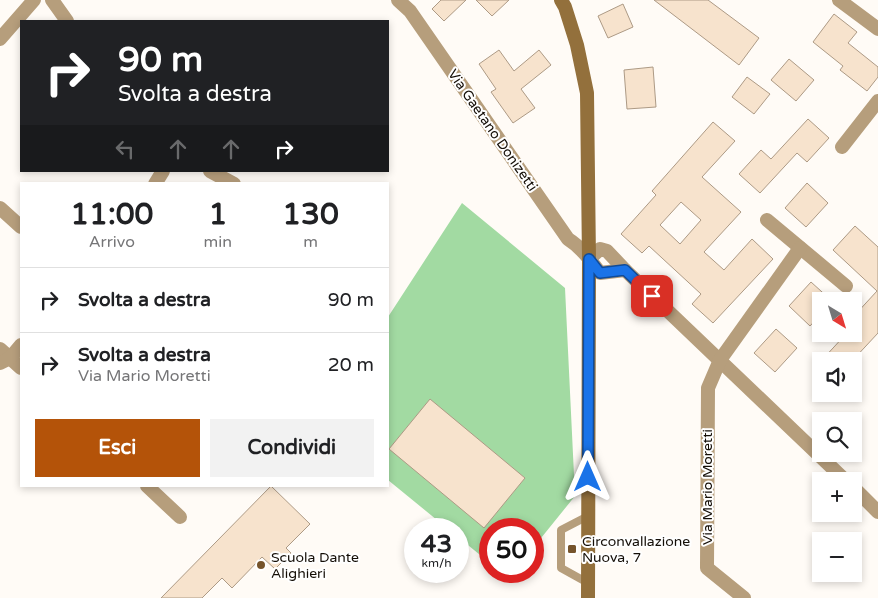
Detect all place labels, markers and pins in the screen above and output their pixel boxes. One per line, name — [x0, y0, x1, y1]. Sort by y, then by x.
pin — [631, 275, 673, 317]
place label: Circonvallazione Nuova, 7 — [582, 533, 690, 566]
marker: Circonvallazione Nuova, 7 — [566, 543, 578, 555]
place label: Scuola Dante Alighieri — [271, 549, 359, 582]
marker: Scuola Dante Alighieri — [255, 559, 267, 571]

